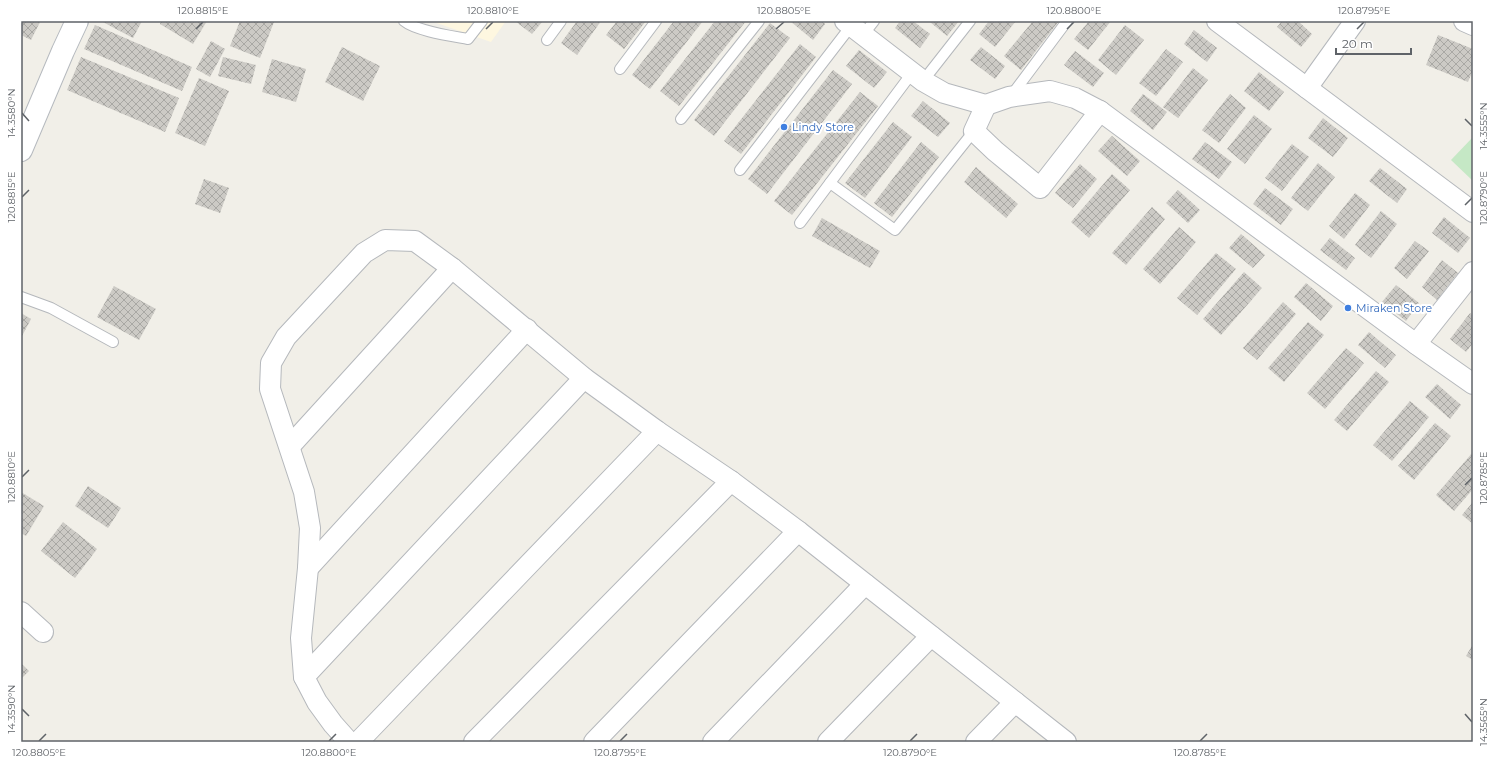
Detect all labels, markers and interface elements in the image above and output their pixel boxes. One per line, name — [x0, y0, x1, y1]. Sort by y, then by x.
text: 120.8815°E — [178, 4, 229, 17]
text: 120.8810°E — [467, 4, 519, 17]
text: 120.8805°E — [757, 4, 811, 17]
text: 120.8800°E — [1047, 4, 1102, 17]
text: 120.8795°E — [1338, 4, 1391, 17]
scale bar — [1336, 30, 1411, 56]
text: 20 m — [1342, 36, 1373, 51]
text: 14.3580°N — [5, 88, 18, 138]
text: 14.3555°N — [1477, 102, 1490, 150]
place label: Lindy Store — [792, 120, 854, 134]
marker: Lindy Store — [779, 122, 789, 132]
text: 120.8815°E — [5, 171, 18, 222]
text: 120.8790°E — [1477, 171, 1490, 225]
place label: Miraken Store — [1356, 301, 1432, 315]
marker: Miraken Store — [1343, 303, 1353, 313]
text: 120.8810°E — [5, 451, 18, 503]
text: 120.8785°E — [1477, 451, 1490, 504]
text: 14.3590°N — [5, 685, 18, 733]
text: 14.3565°N — [1477, 698, 1490, 746]
text: 120.8805°E — [12, 746, 66, 759]
text: 120.8800°E — [302, 746, 357, 759]
text: 120.8795°E — [594, 746, 647, 759]
text: 120.8790°E — [883, 746, 937, 759]
text: 120.8785°E — [1174, 746, 1227, 759]

